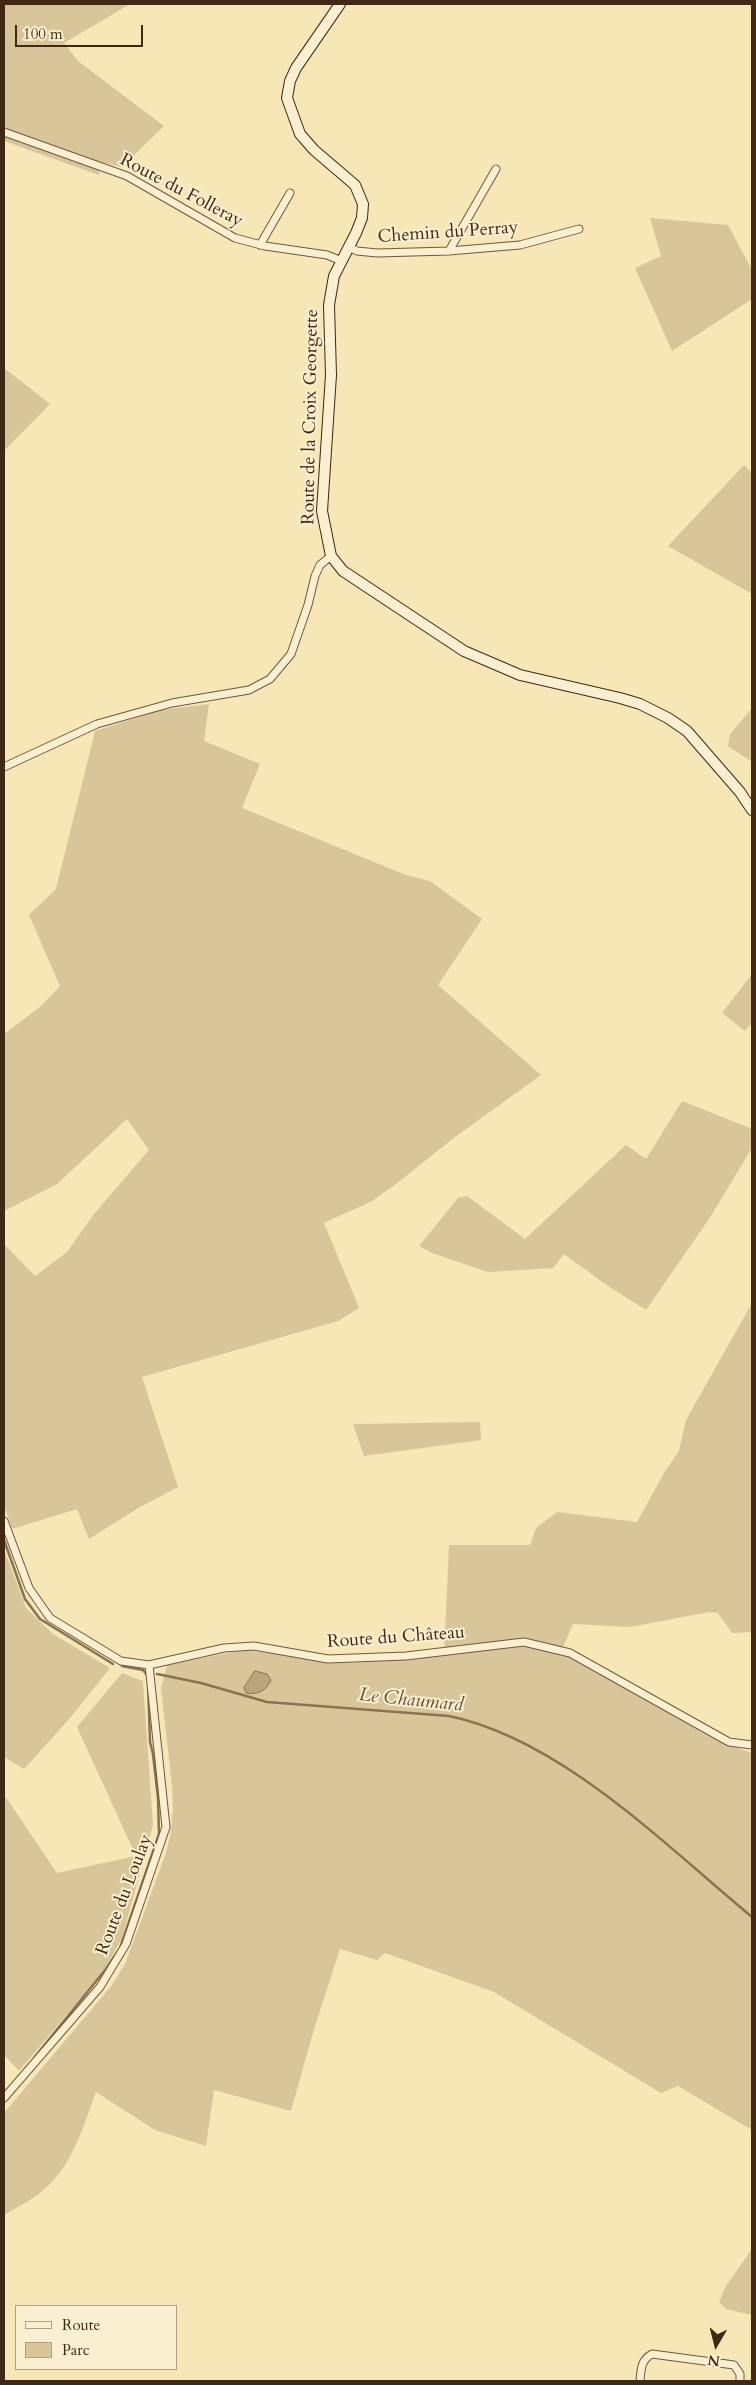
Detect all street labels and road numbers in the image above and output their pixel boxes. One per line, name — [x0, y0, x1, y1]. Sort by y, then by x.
street label: Route du Folleray — [116, 149, 246, 233]
street label: Chemin du Perray — [377, 217, 519, 249]
street label: Route de la Croix Georgette — [298, 309, 324, 525]
street label: Route du Château — [326, 1622, 466, 1654]
street label: Route du Loulay — [92, 1832, 158, 1958]

